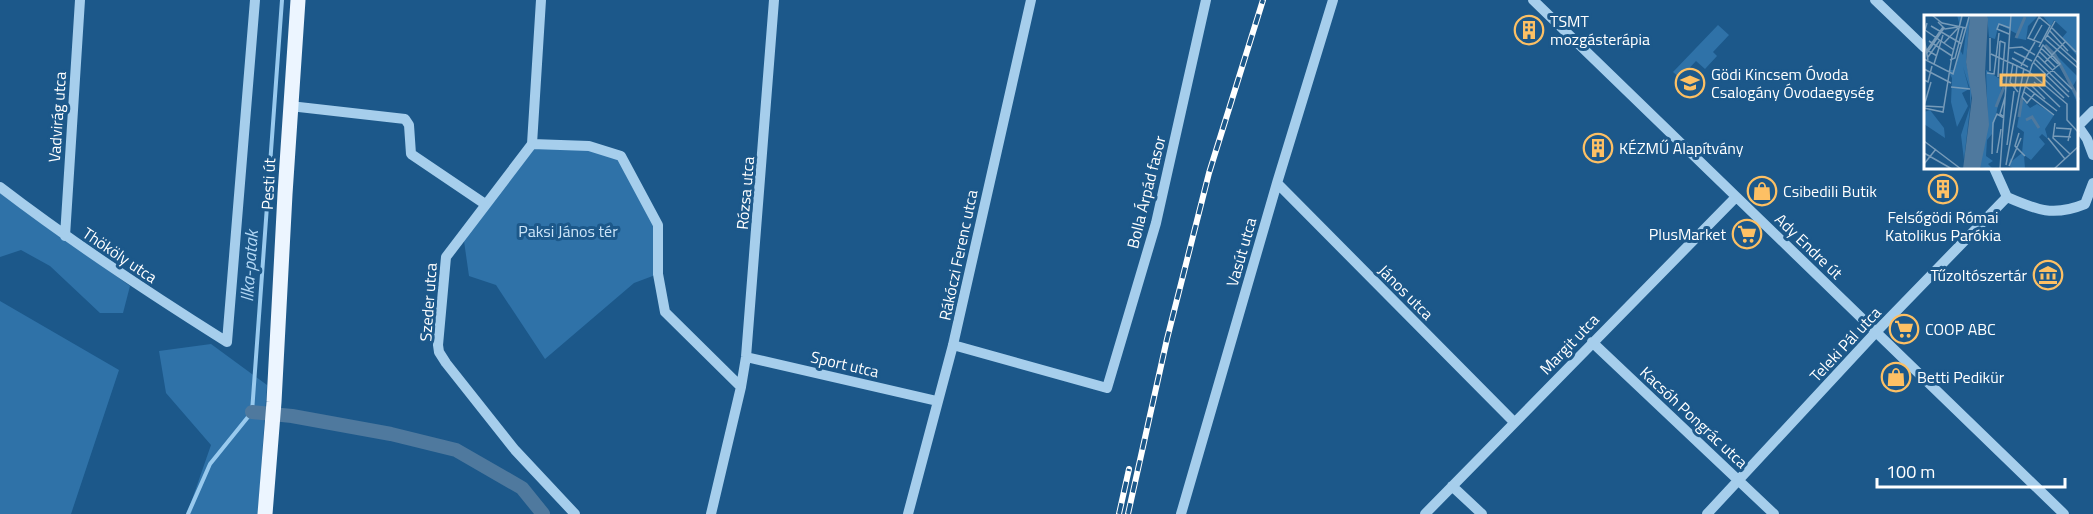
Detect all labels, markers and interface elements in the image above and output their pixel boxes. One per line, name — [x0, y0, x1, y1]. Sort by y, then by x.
place label: TSMT mozgásterápia — [1550, 9, 1650, 51]
building icon: TSMT mozgásterápia — [1513, 14, 1545, 46]
inset map — [1924, 15, 2078, 170]
place label: Gödi Kincsem Óvoda Csalogány Óvodaegység — [1711, 62, 1874, 104]
school or university icon: Gödi Kincsem Óvoda Csalogány Óvodaegység — [1674, 67, 1706, 99]
street label: Vadvirág utca — [42, 71, 72, 163]
building icon: KÉZMŰ Alapítvány — [1582, 132, 1614, 164]
street label: Bolla Árpád fasor — [1120, 133, 1172, 251]
place label: KÉZMŰ Alapítvány — [1619, 136, 1744, 160]
street label: Rózsa utca — [730, 155, 760, 231]
street label: Pesti út — [255, 157, 281, 210]
building icon: Felsőgödi Római Katolikus Parókia — [1927, 173, 1959, 205]
shop icon: Csibedili Butik — [1746, 175, 1778, 207]
place label: Csibedili Butik — [1783, 179, 1877, 203]
street label: Rákóczi Ferenc utca — [932, 187, 984, 323]
place label: Felsőgödi Római Katolikus Parókia — [1885, 205, 2001, 247]
street label: Ady Endre út — [1770, 207, 1849, 285]
street label: Vasút utca — [1220, 215, 1262, 289]
supermarket icon: PlusMarket — [1731, 218, 1763, 250]
park label: Paksi János tér — [518, 219, 618, 243]
street label: Thököly utca — [78, 221, 162, 289]
place label: PlusMarket — [1649, 222, 1726, 246]
water label: Ilka-patak — [233, 227, 265, 303]
street label: János utca — [1373, 259, 1439, 325]
museum icon: Tűzoltószertár — [2032, 259, 2064, 291]
street label: Szeder utca — [413, 262, 443, 342]
place label: Tűzoltószertár — [1931, 263, 2027, 287]
street label: Teleki Pál utca — [1804, 301, 1886, 387]
street label: Margit utca — [1534, 308, 1604, 380]
supermarket icon: COOP ABC — [1888, 313, 1920, 345]
place label: COOP ABC — [1925, 317, 1996, 341]
street label: Sport utca — [809, 345, 881, 383]
street label: Kacsóh Pongrác utca — [1635, 361, 1753, 473]
shop icon: Betti Pedikür — [1880, 361, 1912, 393]
place label: Betti Pedikür — [1917, 365, 2005, 389]
scale bar — [1877, 451, 2064, 489]
text: 100 m — [1886, 458, 1935, 485]

